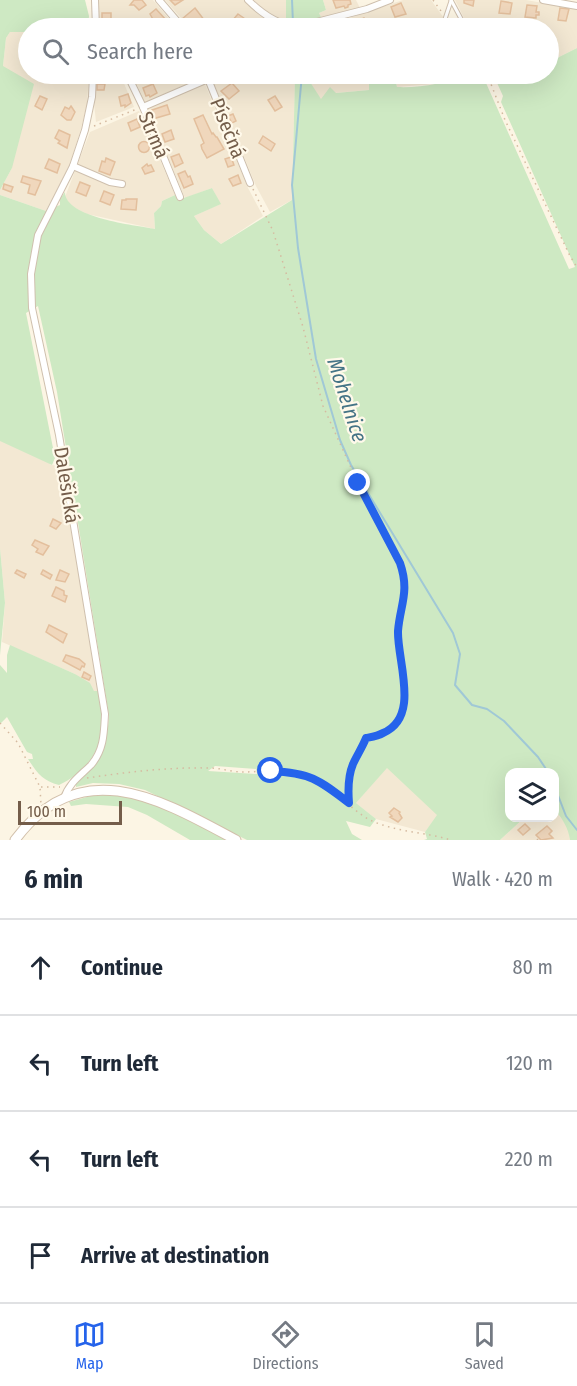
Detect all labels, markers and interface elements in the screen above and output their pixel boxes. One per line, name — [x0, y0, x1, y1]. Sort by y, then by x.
search box — [18, 18, 559, 84]
icon: search — [39, 35, 72, 68]
text: Search here — [87, 38, 193, 65]
street label: Písečná — [205, 94, 251, 162]
street label: Strmá — [133, 108, 175, 162]
water label: Mohelnice — [321, 355, 373, 445]
street label: Dalešická — [49, 445, 85, 525]
route end — [344, 469, 370, 495]
route start — [257, 757, 283, 783]
map controls — [505, 768, 559, 822]
button: layers — [505, 768, 559, 822]
scale bar — [18, 798, 122, 826]
text: 100 m — [27, 802, 66, 821]
text: 6 min — [24, 864, 83, 895]
text: Walk · 420 m — [452, 867, 553, 891]
icon: ahead — [24, 951, 57, 984]
text: Continue — [81, 954, 163, 981]
text: 80 m — [513, 955, 553, 979]
icon: left — [24, 1047, 57, 1080]
text: Turn left — [81, 1050, 159, 1077]
text: 120 m — [506, 1051, 553, 1075]
icon: left — [24, 1143, 57, 1176]
text: Turn left — [81, 1146, 159, 1173]
text: 220 m — [505, 1147, 553, 1171]
icon: arrive — [24, 1239, 57, 1272]
text: Arrive at destination — [81, 1242, 269, 1269]
tab: Map — [73, 1318, 106, 1373]
tab: Directions — [252, 1318, 319, 1373]
tab: Saved — [465, 1318, 504, 1373]

